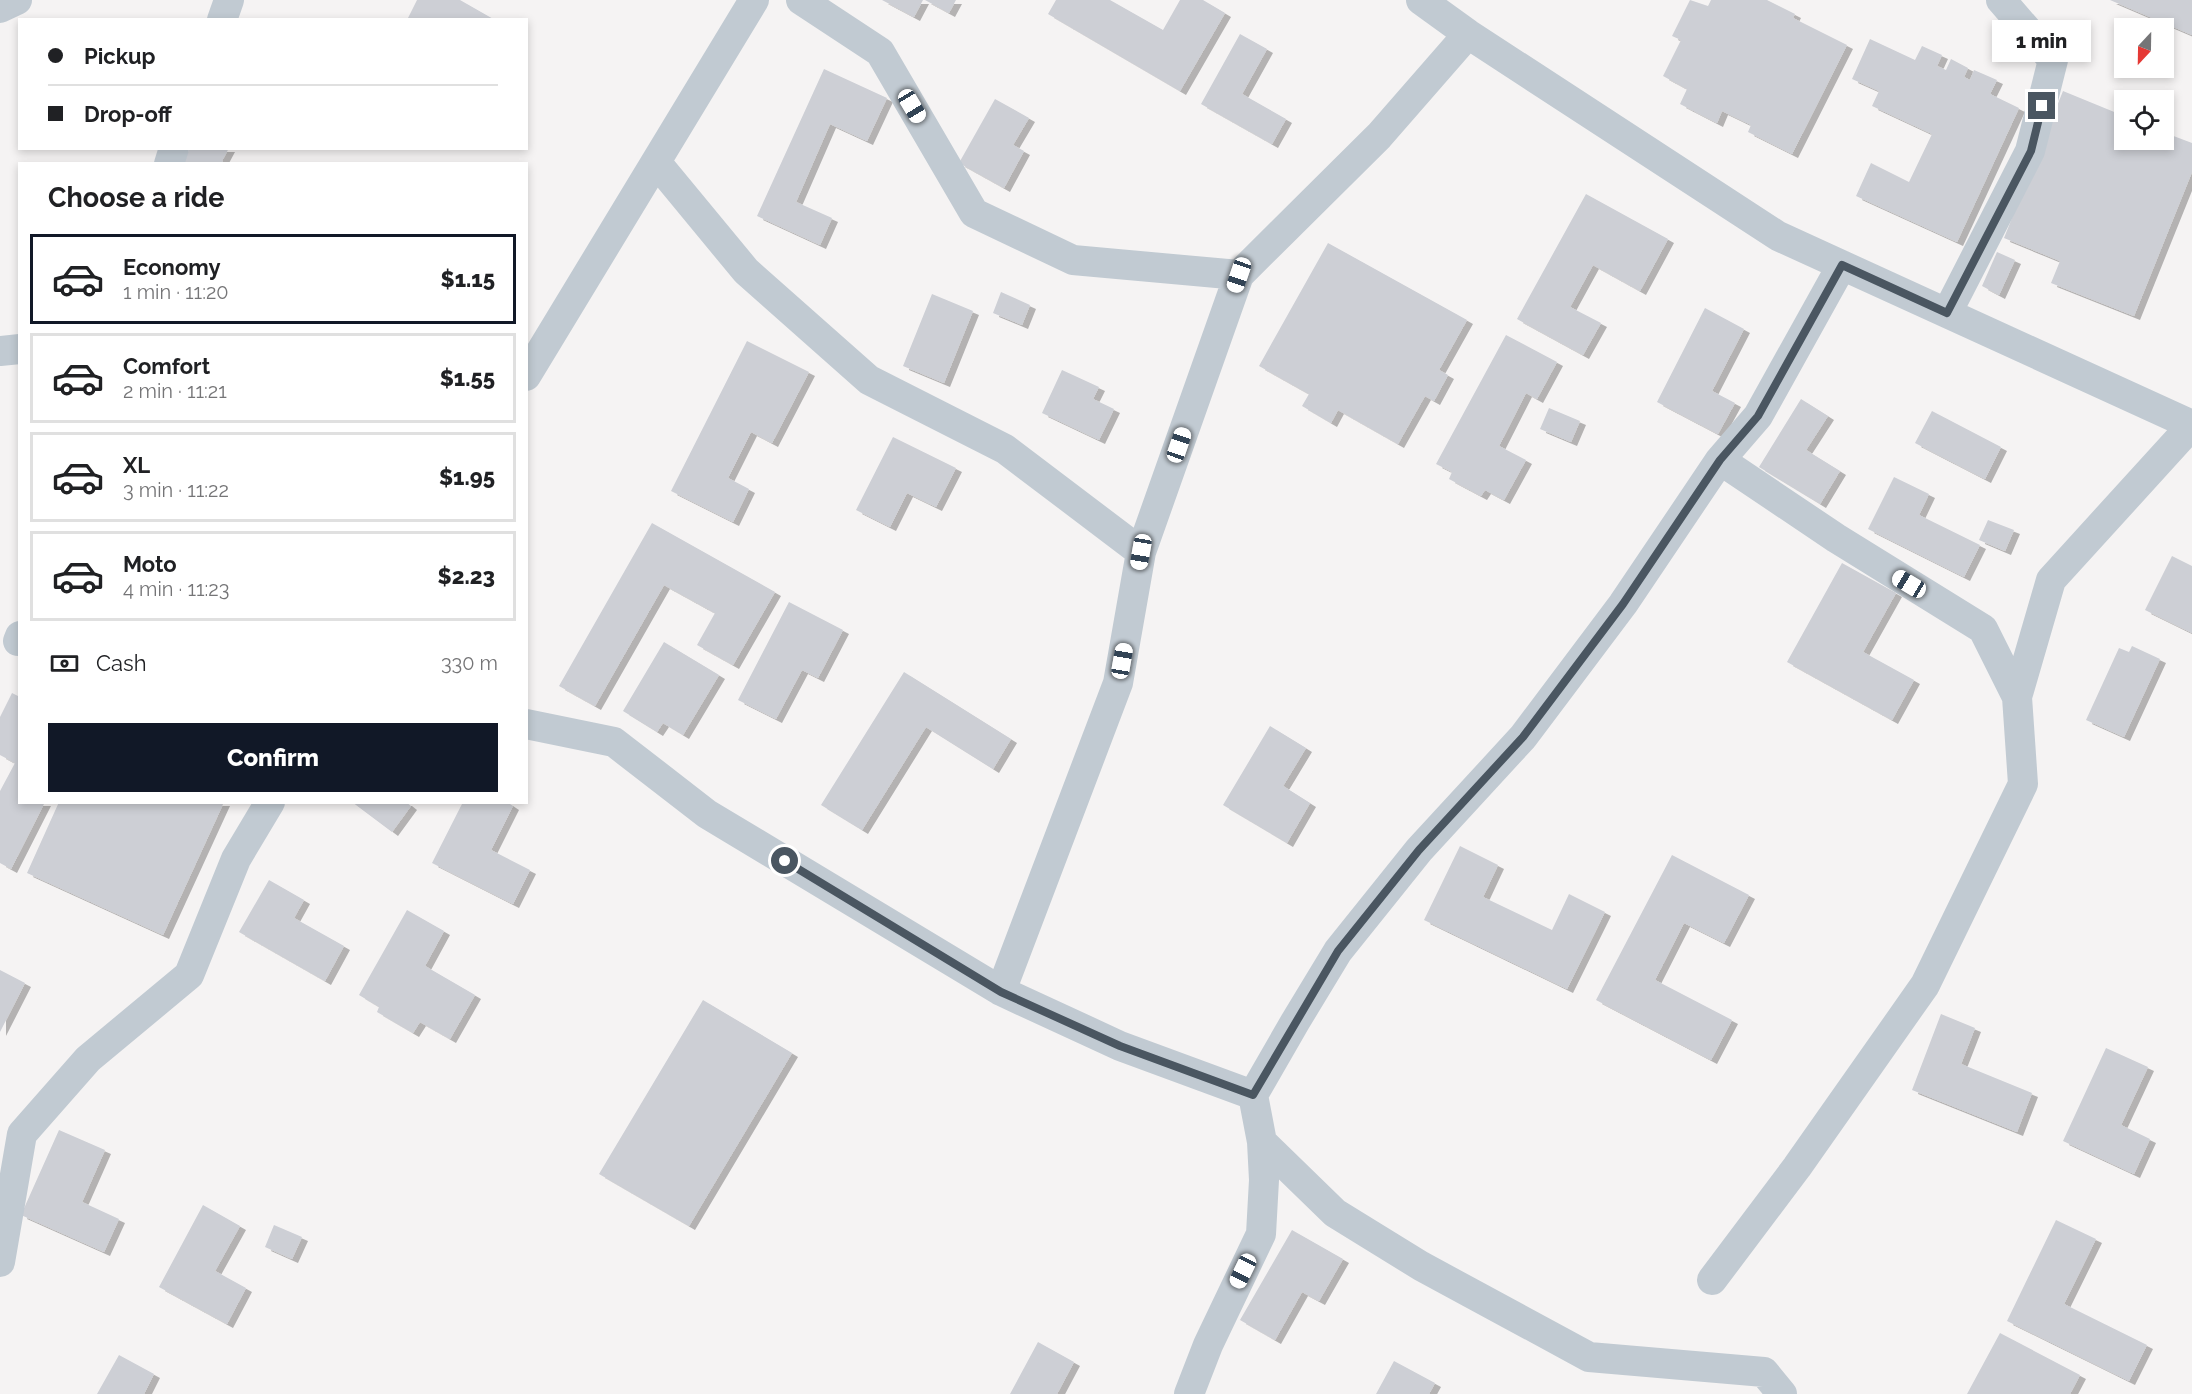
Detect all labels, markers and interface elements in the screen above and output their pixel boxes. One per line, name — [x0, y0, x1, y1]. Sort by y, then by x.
north arrow — [2114, 18, 2174, 78]
map controls — [2114, 18, 2174, 150]
callout: 1 min — [1992, 19, 2092, 61]
text: 1 min — [2016, 29, 2067, 53]
text: Pickup — [84, 43, 156, 69]
car — [895, 86, 929, 126]
button: locate — [2114, 90, 2174, 150]
route end — [2028, 92, 2055, 119]
text: Drop-off — [84, 101, 172, 127]
text: Choose a ride — [48, 182, 224, 213]
icon: car — [51, 252, 105, 306]
text: Economy — [123, 254, 221, 280]
car — [1225, 255, 1253, 295]
text: $1.15 — [441, 266, 495, 292]
text: 1 min · 11:20 — [123, 280, 229, 304]
icon: car — [51, 351, 105, 405]
text: Comfort — [123, 353, 210, 379]
text: $1.55 — [440, 365, 495, 391]
text: 2 min · 11:21 — [123, 379, 227, 403]
car — [1165, 425, 1193, 465]
icon: car — [51, 450, 105, 504]
text: XL — [123, 452, 150, 478]
text: $1.95 — [439, 464, 495, 490]
text: 3 min · 11:22 — [123, 478, 229, 502]
car — [1129, 533, 1153, 571]
icon: car — [51, 549, 105, 603]
text: Moto — [123, 551, 177, 577]
text: $2.23 — [438, 563, 495, 589]
car — [1889, 567, 1929, 601]
text: 4 min · 11:23 — [123, 577, 229, 601]
car — [1110, 642, 1134, 680]
icon: cash — [48, 647, 81, 680]
text: Cash — [96, 650, 147, 676]
text: 330 m — [441, 651, 498, 675]
button: Confirm — [48, 723, 498, 792]
route start — [771, 847, 798, 874]
car — [1227, 1251, 1259, 1291]

